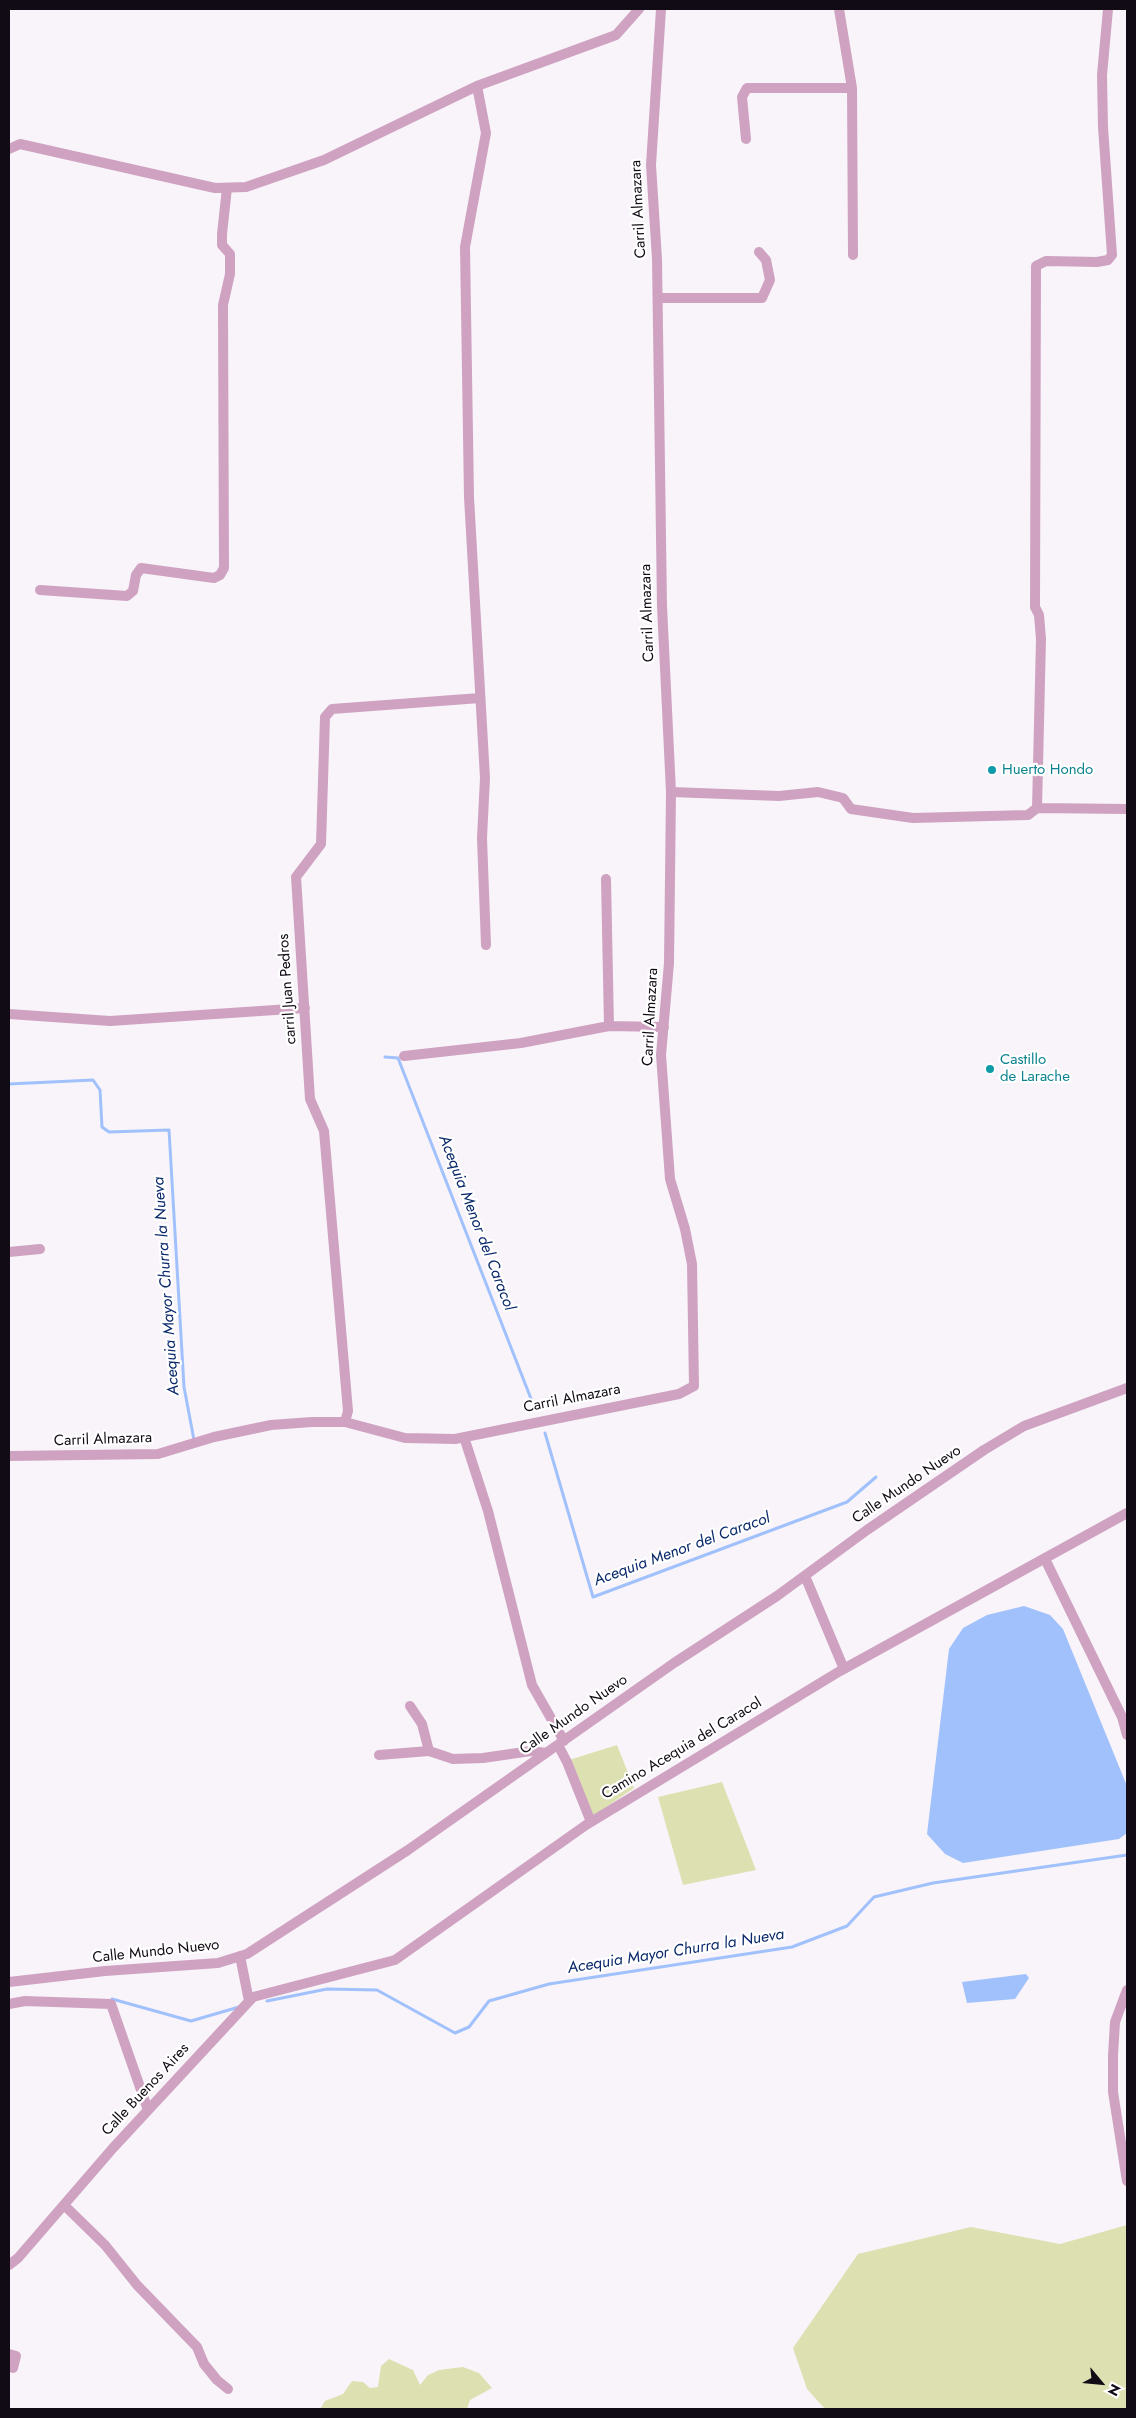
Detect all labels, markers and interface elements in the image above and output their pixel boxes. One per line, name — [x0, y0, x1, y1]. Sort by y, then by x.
street label: Carril Almazara — [627, 159, 651, 259]
street label: Carril Almazara — [637, 564, 659, 662]
place label: Huerto Hondo — [1002, 761, 1093, 779]
marker: Huerto Hondo — [986, 764, 998, 776]
street label: carril Juan Pedros — [275, 933, 301, 1045]
street label: Carril Almazara — [639, 967, 663, 1067]
place label: Castillo de Larache — [1000, 1051, 1070, 1086]
marker: Castillo de Larache — [984, 1063, 996, 1075]
water label: Acequia Menor del Caracol — [434, 1133, 518, 1313]
water label: Acequia Mayor Churra la Nueva — [150, 1176, 184, 1396]
street label: Carril Almazara — [522, 1381, 622, 1417]
street label: Carril Almazara — [54, 1429, 152, 1451]
street label: Calle Mundo Nuevo — [849, 1442, 965, 1528]
water label: Acequia Menor del Caracol — [591, 1509, 773, 1591]
street label: Calle Mundo Nuevo — [517, 1671, 631, 1759]
street label: Camino Acequia del Caracol — [599, 1694, 765, 1804]
water label: Acequia Mayor Churra la Nueva — [566, 1925, 786, 1979]
street label: Calle Mundo Nuevo — [92, 1936, 220, 1968]
street label: Calle Buenos Aires — [99, 2040, 193, 2140]
north arrow — [1076, 2358, 1126, 2408]
text: N — [1103, 2380, 1126, 2400]

